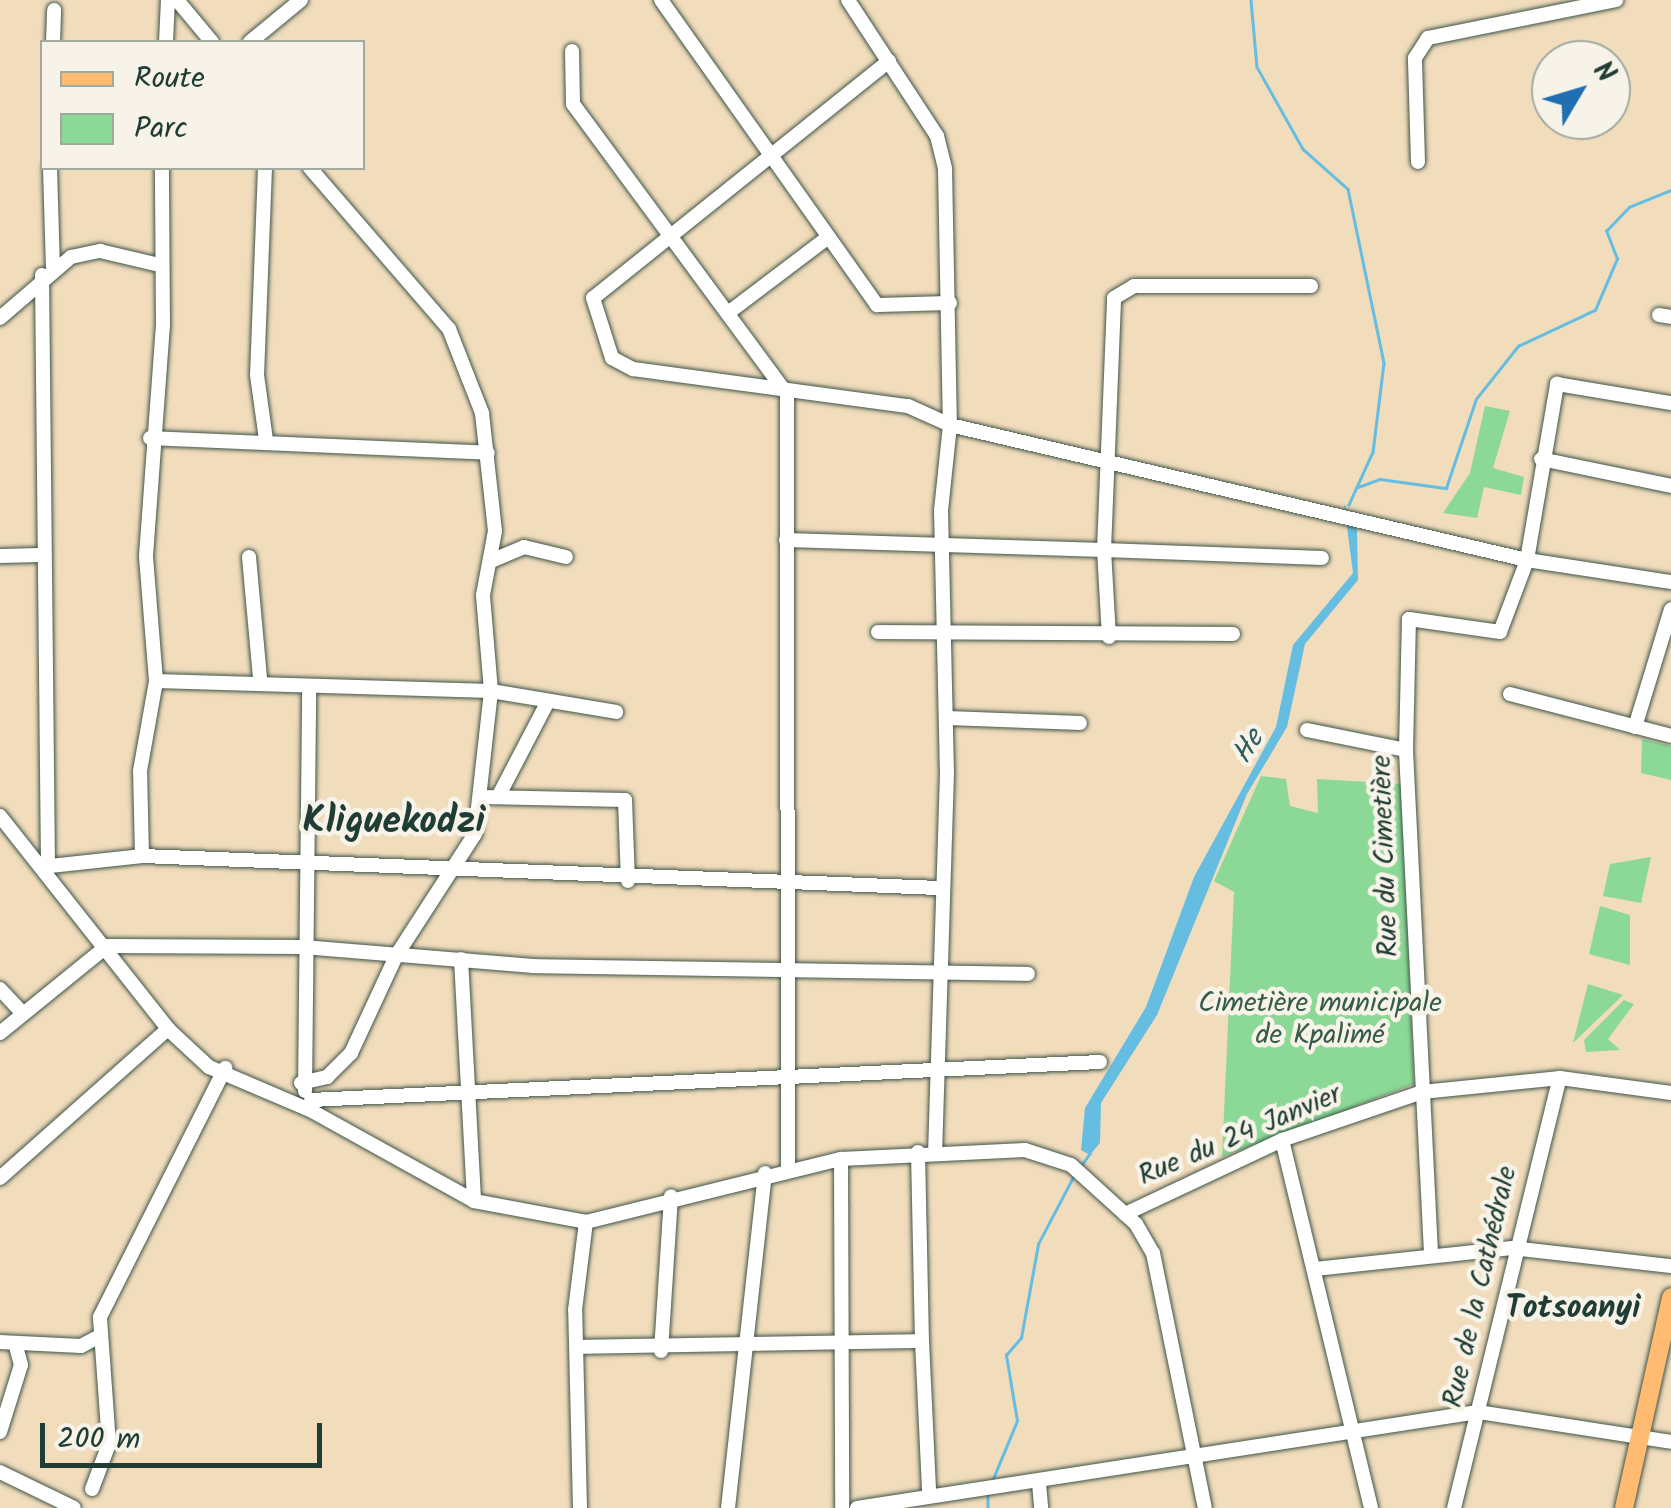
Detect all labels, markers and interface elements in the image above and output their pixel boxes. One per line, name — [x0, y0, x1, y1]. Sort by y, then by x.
legend — [40, 40, 365, 170]
north arrow — [1531, 40, 1631, 140]
text: N — [1580, 52, 1627, 93]
text: Route — [134, 55, 205, 103]
text: Parc — [134, 105, 188, 153]
water label: He — [1225, 723, 1273, 771]
street label: Rue du Cimetière — [1366, 754, 1406, 958]
district label: Kliguekodzi — [303, 800, 485, 846]
park label: Cimetière municipale de Kpalimé — [1198, 987, 1442, 1053]
street label: Rue du 24 Janvier — [1134, 1078, 1346, 1194]
street label: Rue de la Cathédrale — [1437, 1163, 1525, 1411]
district label: Totsoanyi — [1506, 1290, 1640, 1328]
scale bar — [45, 1403, 328, 1465]
text: 200 m — [57, 1416, 140, 1464]

